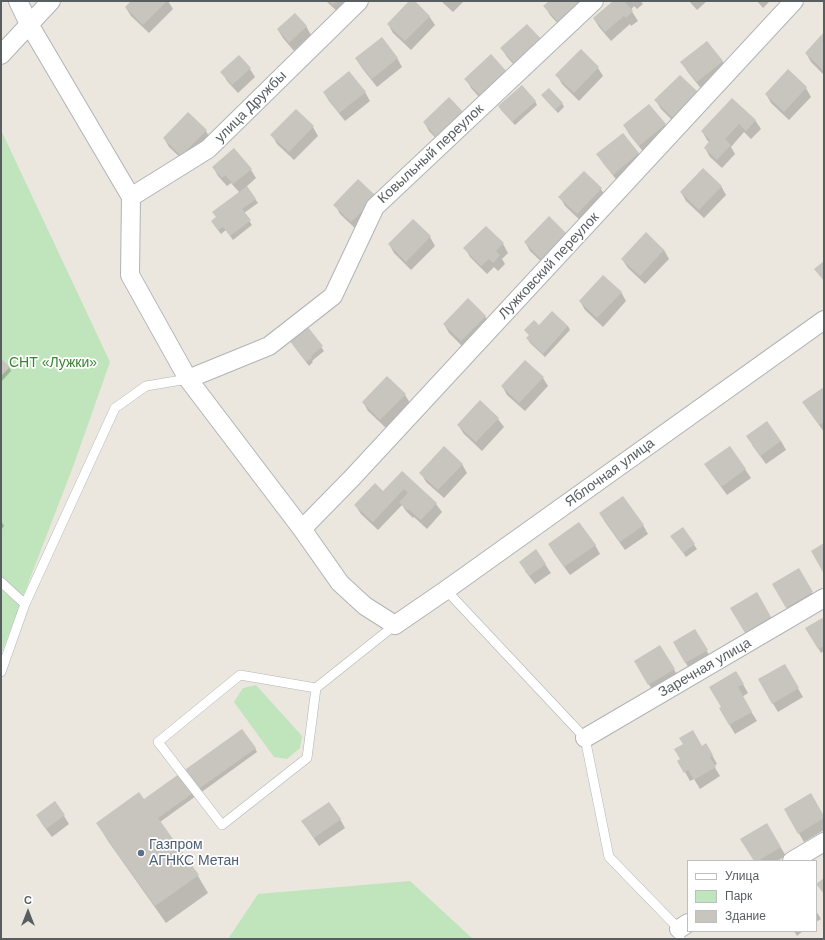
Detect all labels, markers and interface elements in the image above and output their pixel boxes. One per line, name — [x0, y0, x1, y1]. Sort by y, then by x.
street label: улица Дружбы — [212, 68, 290, 146]
street label: Ковыльный переулок — [375, 101, 487, 207]
street label: Лужковский переулок — [495, 209, 603, 323]
park label: СНТ «Лужки» — [9, 355, 97, 371]
street label: Яблочная улица — [562, 435, 658, 511]
street label: Заречная улица — [656, 635, 754, 701]
place label: Газпром АГНКС Метан — [149, 837, 239, 870]
marker: Газпром АГНКС Метан — [136, 848, 146, 858]
legend — [687, 860, 817, 932]
text: Улица — [725, 869, 759, 883]
text: Парк — [725, 889, 752, 903]
north arrow — [8, 892, 48, 932]
text: С — [24, 894, 32, 906]
text: Здание — [725, 909, 766, 923]

